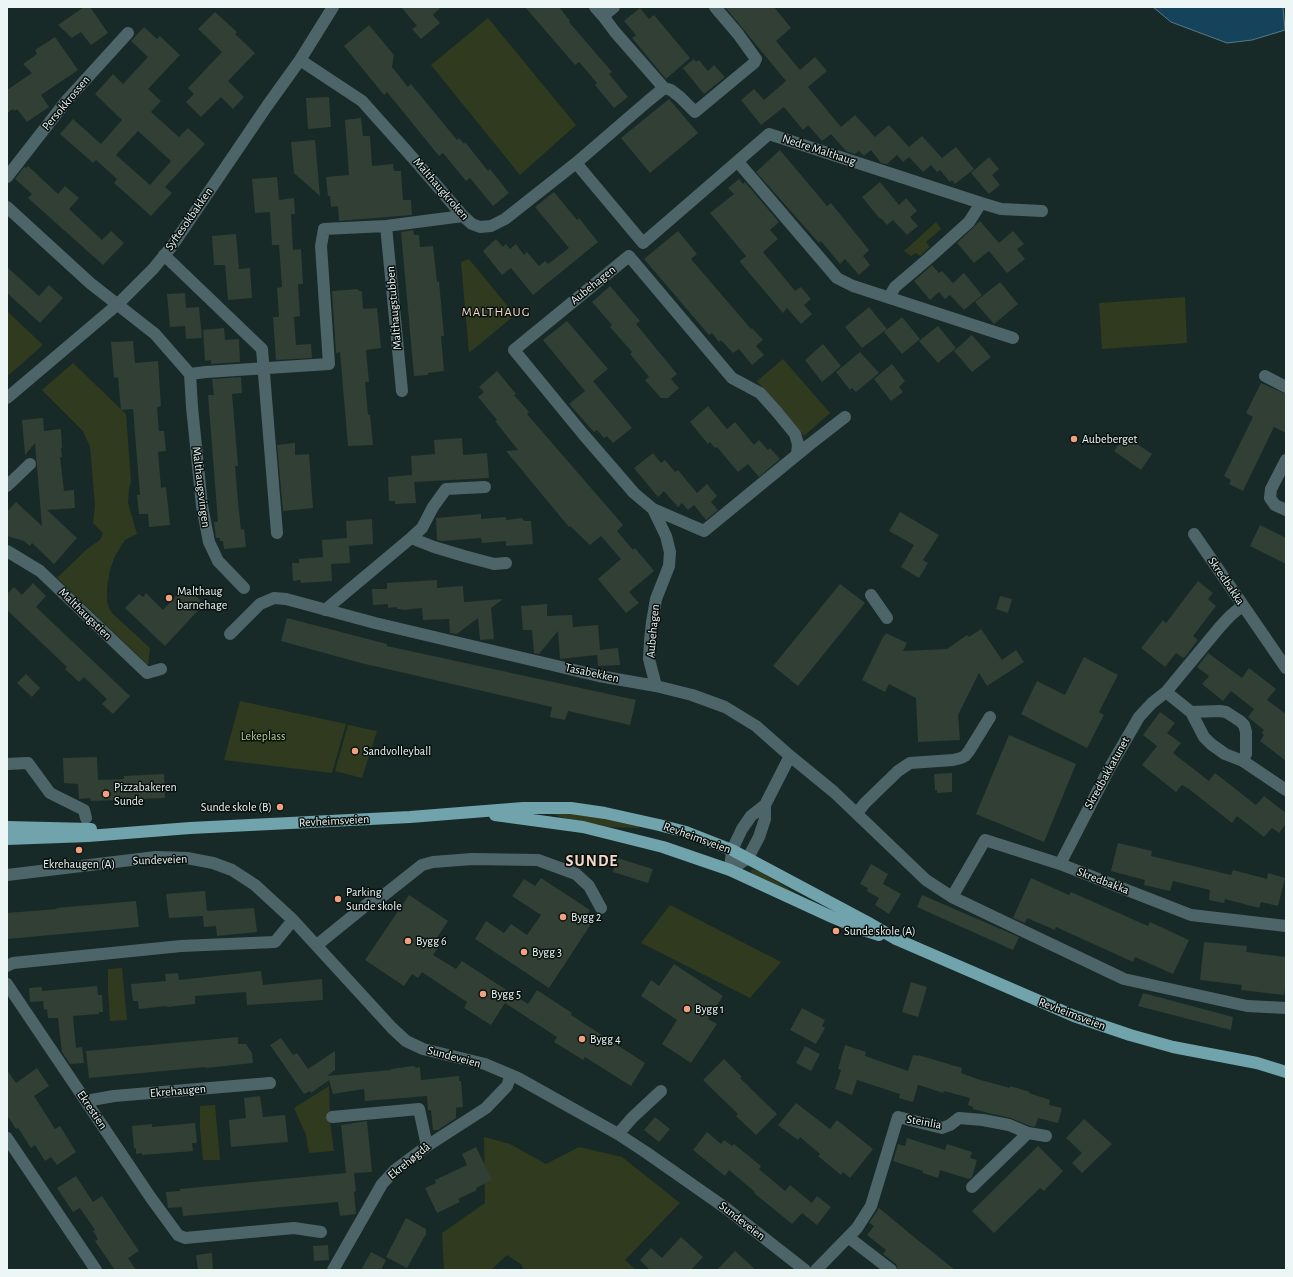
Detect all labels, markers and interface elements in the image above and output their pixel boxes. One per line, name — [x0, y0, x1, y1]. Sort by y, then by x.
street label: Persokkrossen — [39, 73, 93, 133]
street label: Nedre Malthaug — [780, 131, 858, 169]
street label: Malthaugkroken — [410, 155, 472, 223]
street label: Syftesokbakken — [162, 185, 216, 253]
street label: Aubehagen — [568, 262, 618, 308]
street label: Malthaugstubben — [383, 266, 405, 350]
district label: MALTHAUG — [461, 304, 531, 320]
place label: Aubeberget — [1082, 432, 1137, 446]
marker: Aubeberget — [1069, 434, 1079, 444]
street label: Malthaugsvingen — [189, 446, 213, 528]
street label: Skredbakka — [1205, 554, 1247, 608]
place label: Malthaug barnehage — [177, 584, 227, 612]
street label: Malthaugstien — [55, 585, 115, 643]
marker: Malthaug barnehage — [164, 593, 174, 603]
street label: Aubehagen — [643, 604, 663, 658]
street label: Tasabekken — [564, 660, 620, 686]
park label: Lekeplass — [241, 729, 285, 743]
street label: Skredbakkatunet — [1081, 735, 1133, 811]
place label: Sandvolleyball — [363, 744, 431, 758]
marker: Sandvolleyball — [350, 746, 360, 756]
place label: Pizzabakeren Sunde — [114, 780, 177, 808]
marker: Pizzabakeren Sunde — [101, 789, 111, 799]
place label: Sunde skole (B) — [201, 800, 272, 814]
marker: Sunde skole (B) — [275, 802, 285, 812]
street label: Revheimsveien — [298, 812, 370, 830]
street label: Revheimsveien — [661, 819, 733, 857]
marker: Ekrehaugen (A) — [74, 845, 84, 855]
district label: SUNDE — [566, 851, 618, 871]
street label: Sundeveien — [132, 852, 188, 868]
place label: Ekrehaugen (A) — [43, 857, 115, 871]
street label: Skredbakka — [1075, 864, 1131, 898]
place label: Parking Sunde skole — [346, 885, 402, 913]
marker: Parking Sunde skole — [333, 894, 343, 904]
place label: Bygg 2 — [571, 910, 601, 924]
marker: Bygg 2 — [558, 912, 568, 922]
place label: Sunde skole (A) — [844, 924, 916, 938]
marker: Sunde skole (A) — [831, 926, 841, 936]
place label: Bygg 6 — [416, 934, 447, 948]
marker: Bygg 6 — [403, 936, 413, 946]
place label: Bygg 3 — [532, 945, 562, 959]
marker: Bygg 3 — [519, 947, 529, 957]
place label: Bygg 5 — [491, 987, 521, 1001]
marker: Bygg 5 — [478, 989, 488, 999]
street label: Revheimsveien — [1036, 995, 1108, 1033]
place label: Bygg 1 — [695, 1002, 724, 1016]
marker: Bygg 1 — [682, 1004, 692, 1014]
place label: Bygg 4 — [590, 1032, 621, 1046]
marker: Bygg 4 — [577, 1034, 587, 1044]
street label: Sundeveien — [426, 1043, 482, 1071]
street label: Ekrehaugen — [149, 1081, 207, 1101]
street label: Ekrestien — [74, 1088, 110, 1132]
street label: Steinlia — [905, 1112, 943, 1132]
street label: Ekrehøgdå — [385, 1140, 433, 1182]
street label: Sundeveien — [716, 1198, 768, 1244]

